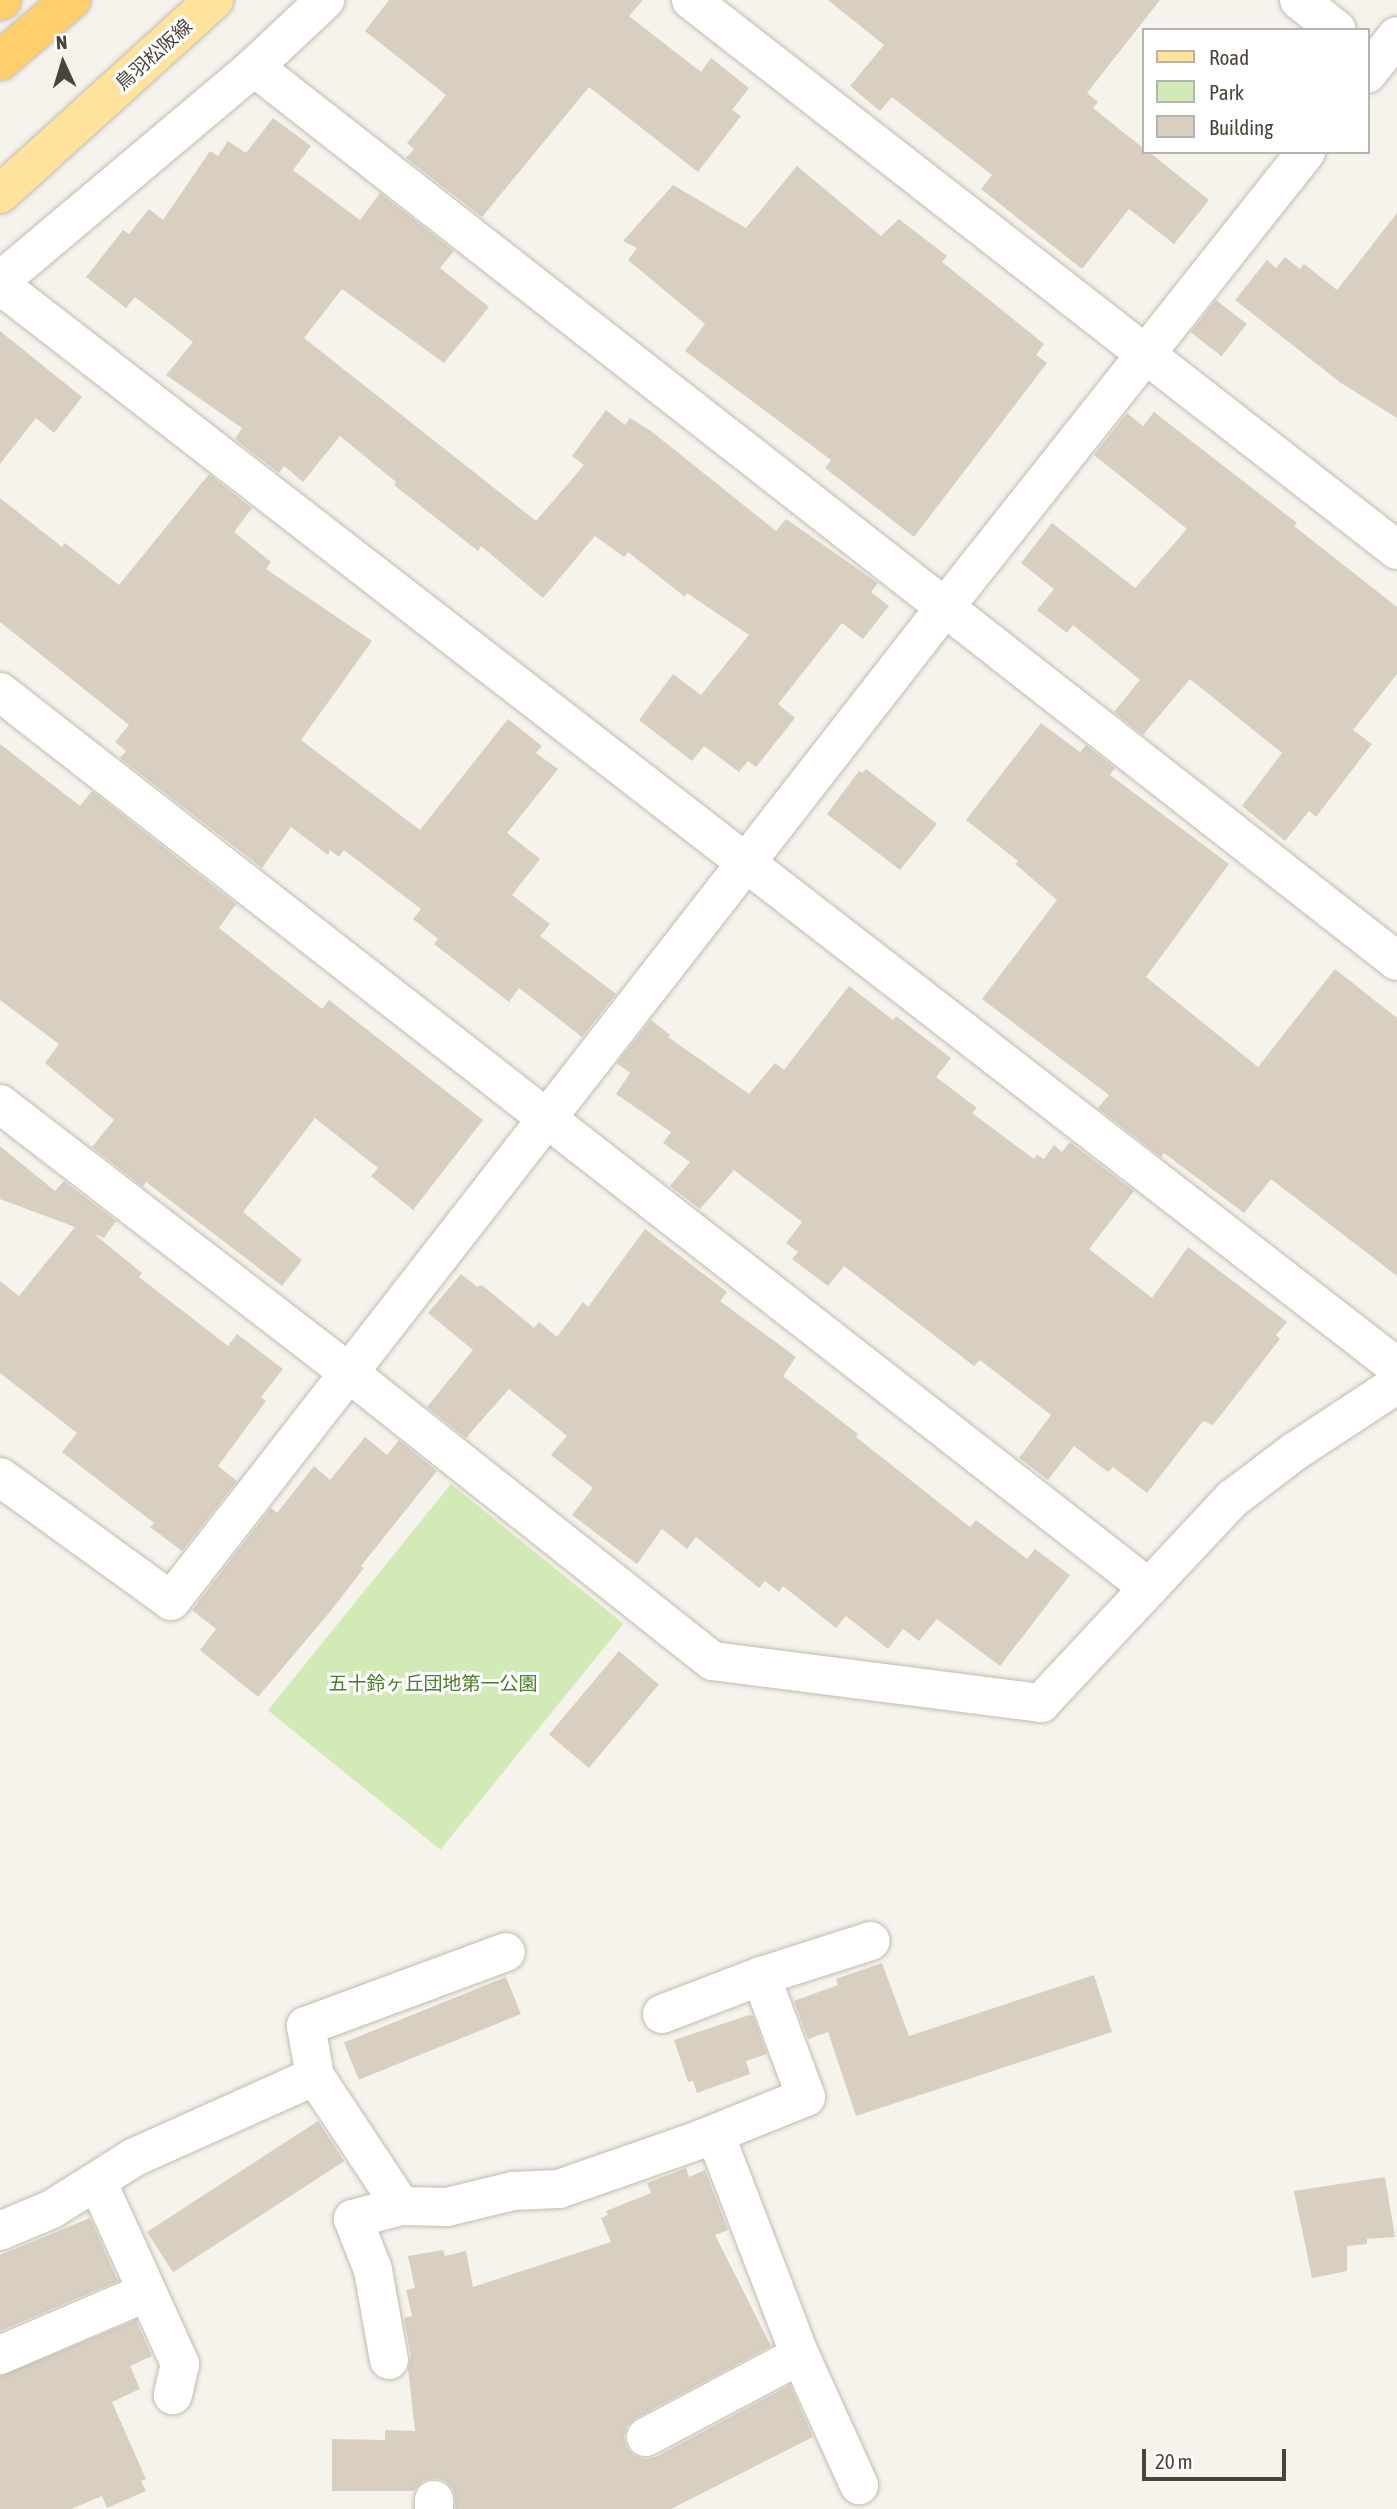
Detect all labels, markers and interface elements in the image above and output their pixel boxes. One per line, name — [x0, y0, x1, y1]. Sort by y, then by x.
street label: 鳥羽松阪線 — [111, 15, 197, 95]
north arrow — [28, 28, 98, 98]
legend — [1142, 28, 1369, 154]
text: N — [55, 31, 68, 53]
text: Road — [1209, 45, 1249, 69]
text: Park — [1209, 80, 1244, 104]
text: Building — [1209, 115, 1273, 139]
park label: 五十鈴ヶ丘団地第一公園 — [329, 1673, 537, 1695]
scale bar — [1145, 2436, 1288, 2480]
text: 20 m — [1155, 2449, 1193, 2473]

